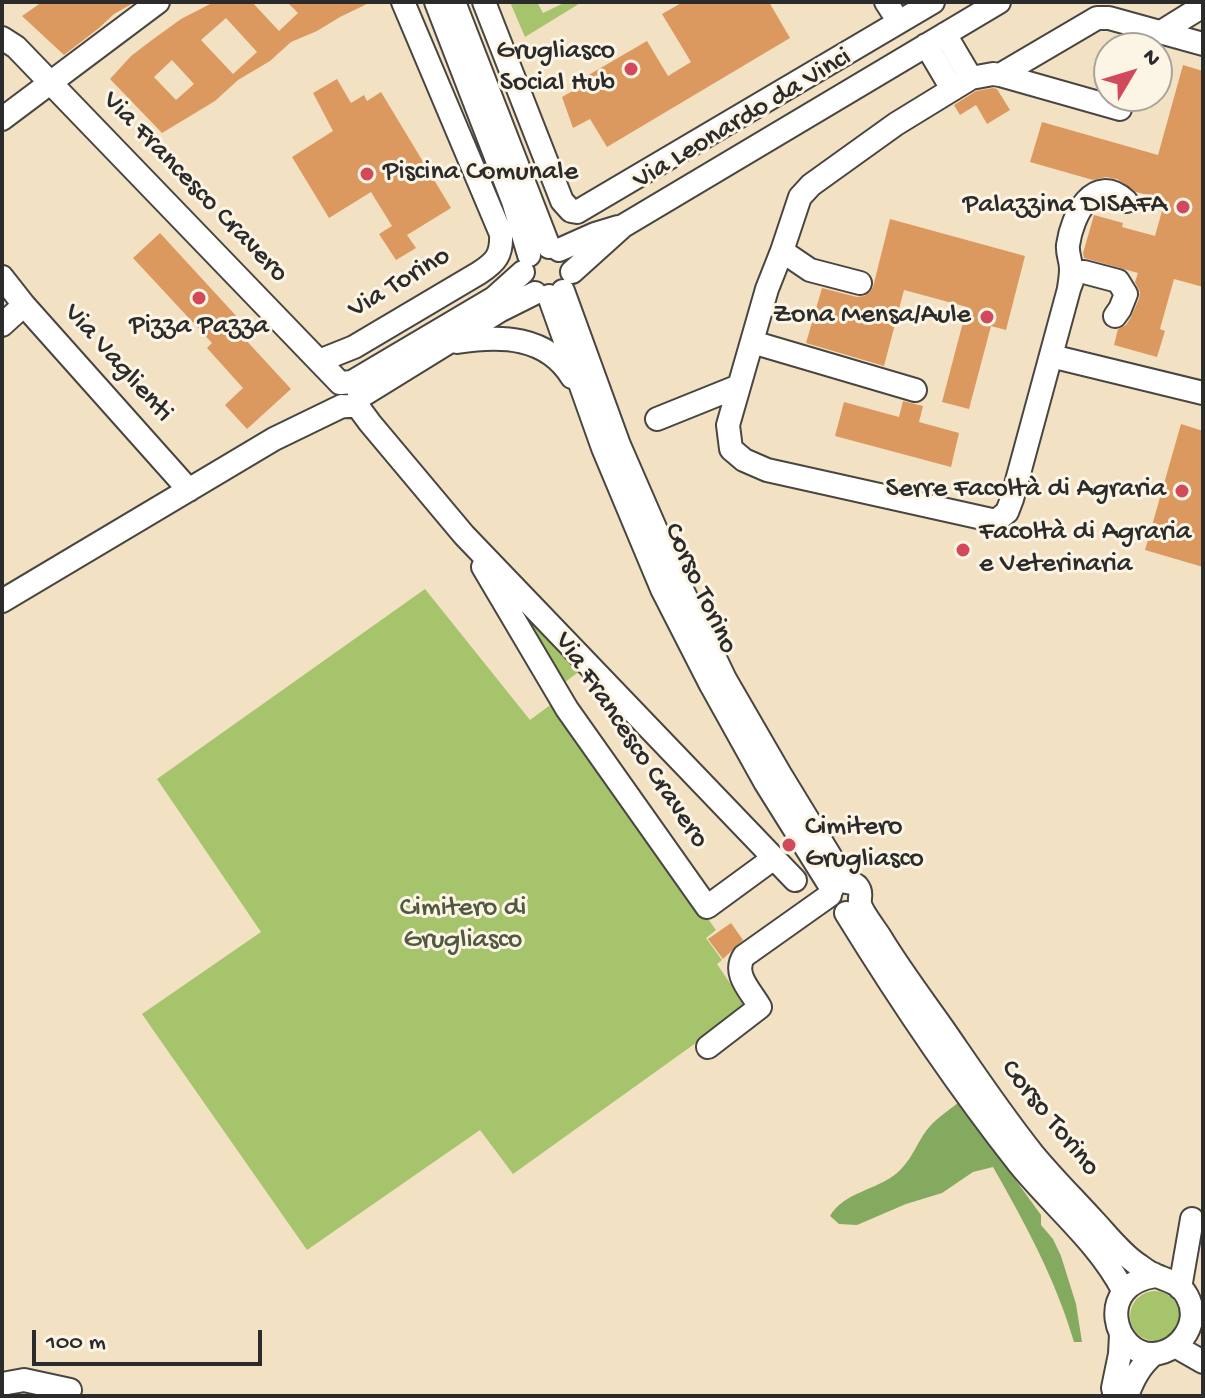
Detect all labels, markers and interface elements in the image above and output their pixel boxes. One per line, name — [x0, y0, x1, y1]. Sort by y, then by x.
north arrow — [1093, 32, 1173, 112]
place label: Grugliasco Social Hub — [496, 36, 615, 102]
street label: Via Leonardo da Vinci — [628, 42, 858, 198]
text: N — [1136, 45, 1165, 72]
marker: Grugliasco Social Hub — [622, 60, 640, 78]
street label: Via Francesco Cravero — [94, 85, 294, 291]
place label: Piscina Comunale — [383, 157, 578, 191]
marker: Piscina Comunale — [358, 165, 376, 183]
place label: Palazzina DISAFA — [963, 190, 1167, 224]
marker: Palazzina DISAFA — [1174, 198, 1192, 216]
street label: Via Torino — [343, 241, 457, 327]
marker: Pizza Pazza — [190, 289, 208, 307]
street label: Via Vaglienti — [55, 298, 179, 430]
place label: Zona Mensa/Aule — [773, 300, 971, 334]
marker: Zona Mensa/Aule — [978, 308, 996, 326]
place label: Pizza Pazza — [129, 311, 269, 345]
place label: Serre Facoltà di Agraria — [885, 474, 1166, 508]
marker: Serre Facoltà di Agraria — [1173, 482, 1191, 500]
place label: Facoltà di Agraria e Veterinaria — [979, 517, 1191, 583]
street label: Corso Torino — [654, 518, 744, 660]
marker: Facoltà di Agraria e Veterinaria — [954, 541, 972, 559]
street label: Via Francesco Cravero — [545, 626, 715, 856]
place label: Cimitero Grugliasco — [805, 812, 924, 878]
marker: Cimitero Grugliasco — [780, 836, 798, 854]
park label: Cimitero di Grugliasco — [400, 893, 526, 959]
street label: Corso Torino — [992, 1054, 1106, 1184]
scale bar — [36, 1314, 266, 1364]
text: 100 m — [46, 1329, 106, 1358]

